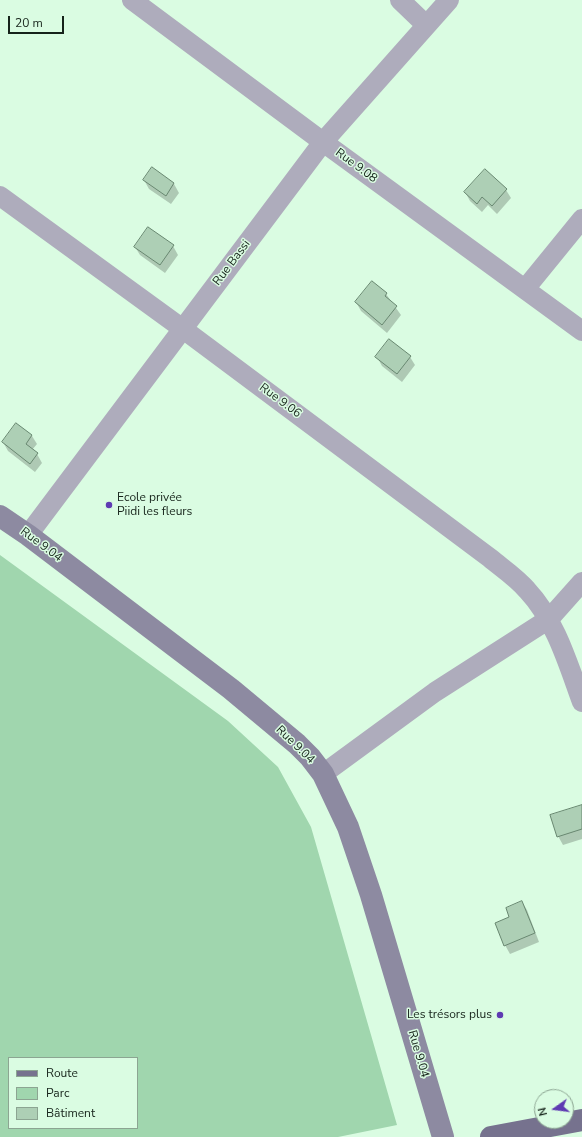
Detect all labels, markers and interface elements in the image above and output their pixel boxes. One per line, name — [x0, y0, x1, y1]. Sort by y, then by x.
scale bar — [10, 8, 66, 34]
text: 20 m — [15, 15, 43, 31]
street label: Rue 9.08 — [332, 146, 380, 186]
street label: Rue Bassi — [210, 237, 254, 289]
street label: Rue 9.06 — [256, 381, 304, 421]
place label: Ecole privée Piidi les fleurs — [117, 491, 192, 519]
marker: Ecole privée Piidi les fleurs — [104, 500, 114, 510]
street label: Rue 9.04 — [17, 525, 65, 565]
street label: Rue 9.04 — [273, 723, 317, 767]
place label: Les trésors plus — [407, 1008, 492, 1022]
marker: Les trésors plus — [495, 1010, 505, 1020]
street label: Rue 9.04 — [404, 1029, 432, 1079]
legend — [8, 1057, 138, 1129]
text: Route — [46, 1065, 78, 1081]
text: Parc — [46, 1085, 69, 1101]
north arrow — [534, 1089, 574, 1129]
text: Bâtiment — [46, 1105, 95, 1121]
text: N — [535, 1106, 551, 1118]

